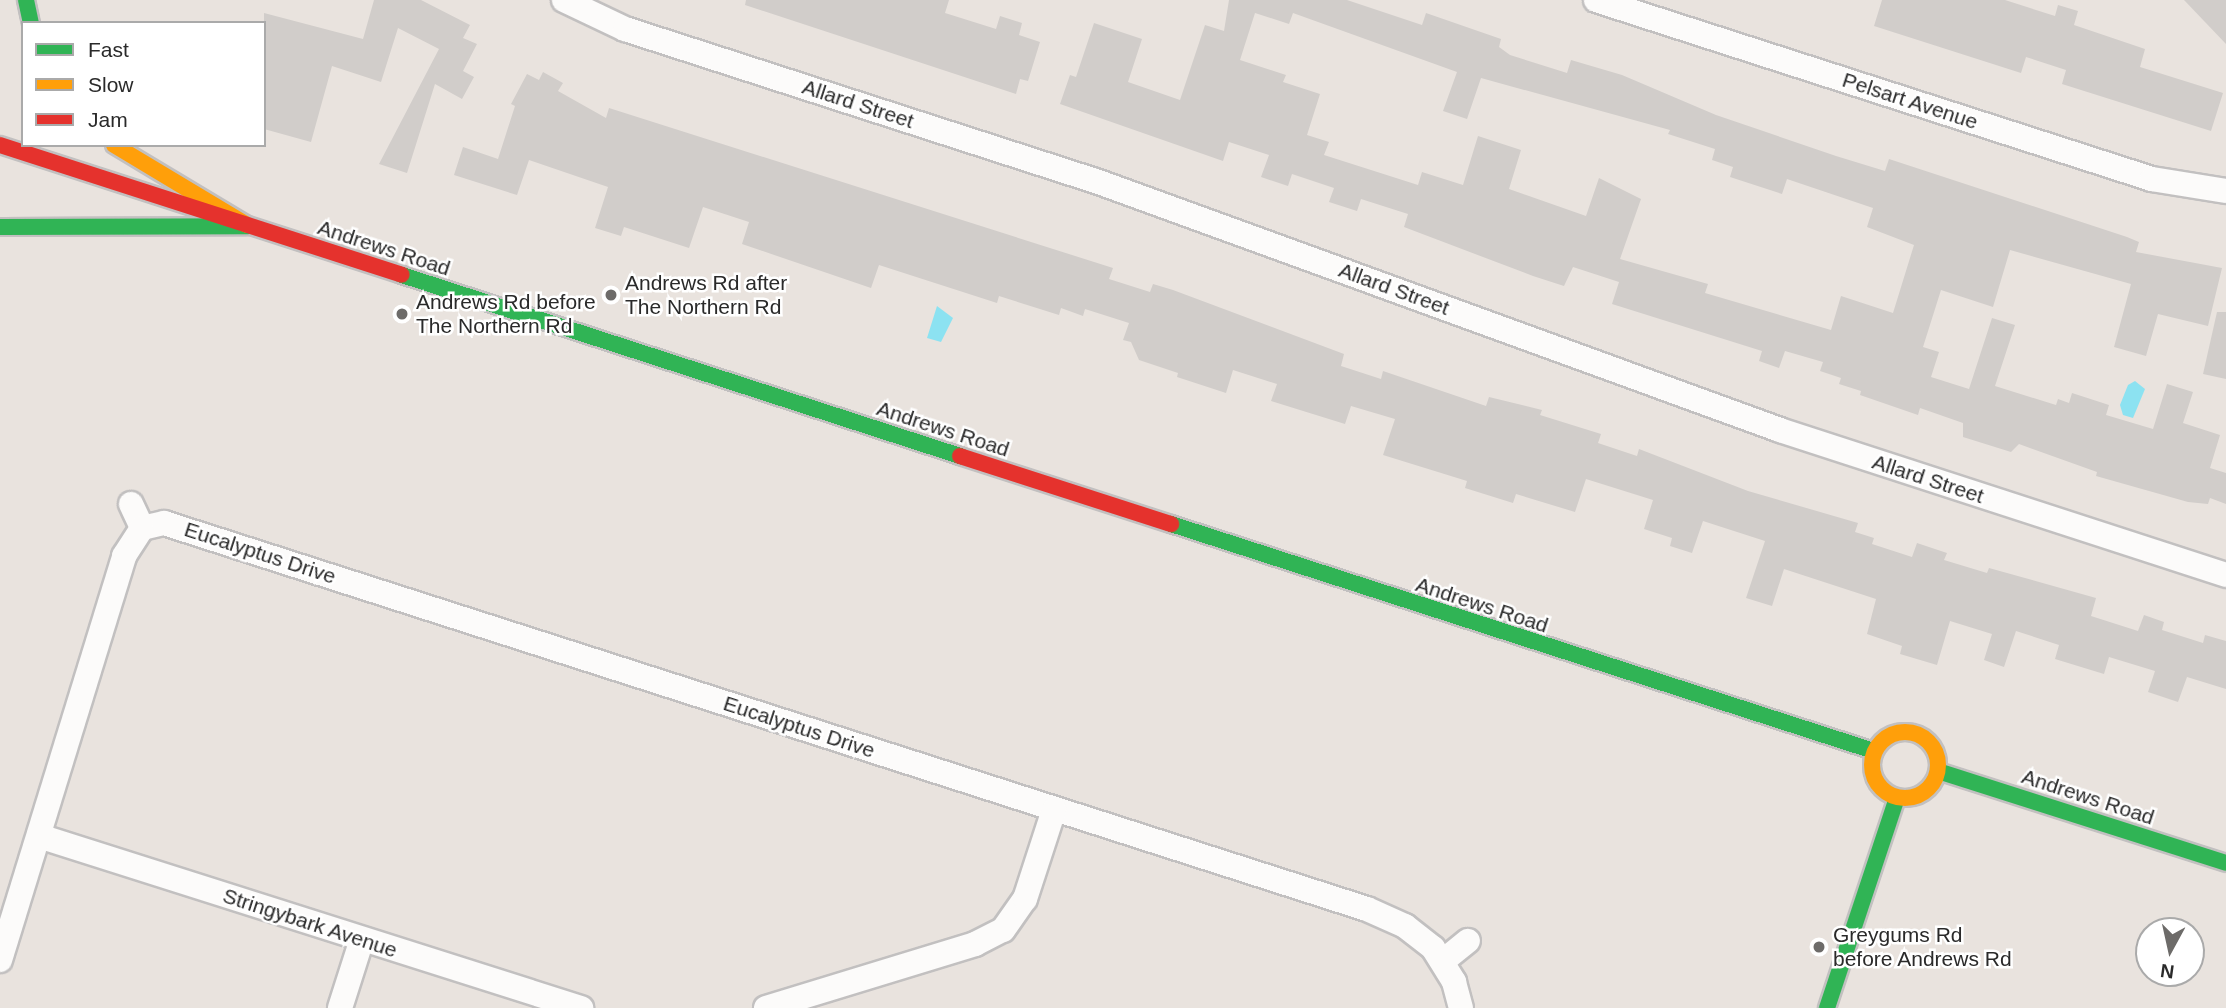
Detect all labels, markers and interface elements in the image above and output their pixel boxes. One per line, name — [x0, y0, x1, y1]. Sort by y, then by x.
legend — [21, 21, 266, 147]
text: Fast — [88, 38, 129, 61]
street label: Pelsart Avenue — [1839, 67, 1981, 135]
text: Slow — [88, 73, 134, 96]
street label: Allard Street — [799, 74, 917, 134]
text: Jam — [88, 108, 128, 131]
street label: Andrews Road — [315, 215, 453, 281]
street label: Allard Street — [1335, 257, 1453, 321]
place label: Andrews Rd after The Northern Rd — [625, 270, 787, 320]
marker: Andrews Rd after The Northern Rd — [603, 287, 619, 303]
place label: Andrews Rd before The Northern Rd — [416, 289, 596, 339]
marker: Andrews Rd before The Northern Rd — [394, 306, 410, 322]
street label: Andrews Road — [874, 396, 1012, 462]
street label: Allard Street — [1869, 449, 1987, 509]
street label: Eucalyptus Drive — [181, 517, 339, 589]
street label: Andrews Road — [1413, 572, 1551, 638]
street label: Eucalyptus Drive — [720, 691, 878, 763]
street label: Andrews Road — [2019, 764, 2157, 830]
street label: Stringybark Avenue — [219, 883, 401, 963]
north arrow — [2135, 917, 2205, 987]
place label: Greygums Rd before Andrews Rd — [1833, 922, 2013, 972]
marker: Greygums Rd before Andrews Rd — [1811, 939, 1827, 955]
text: N — [2159, 960, 2176, 983]

